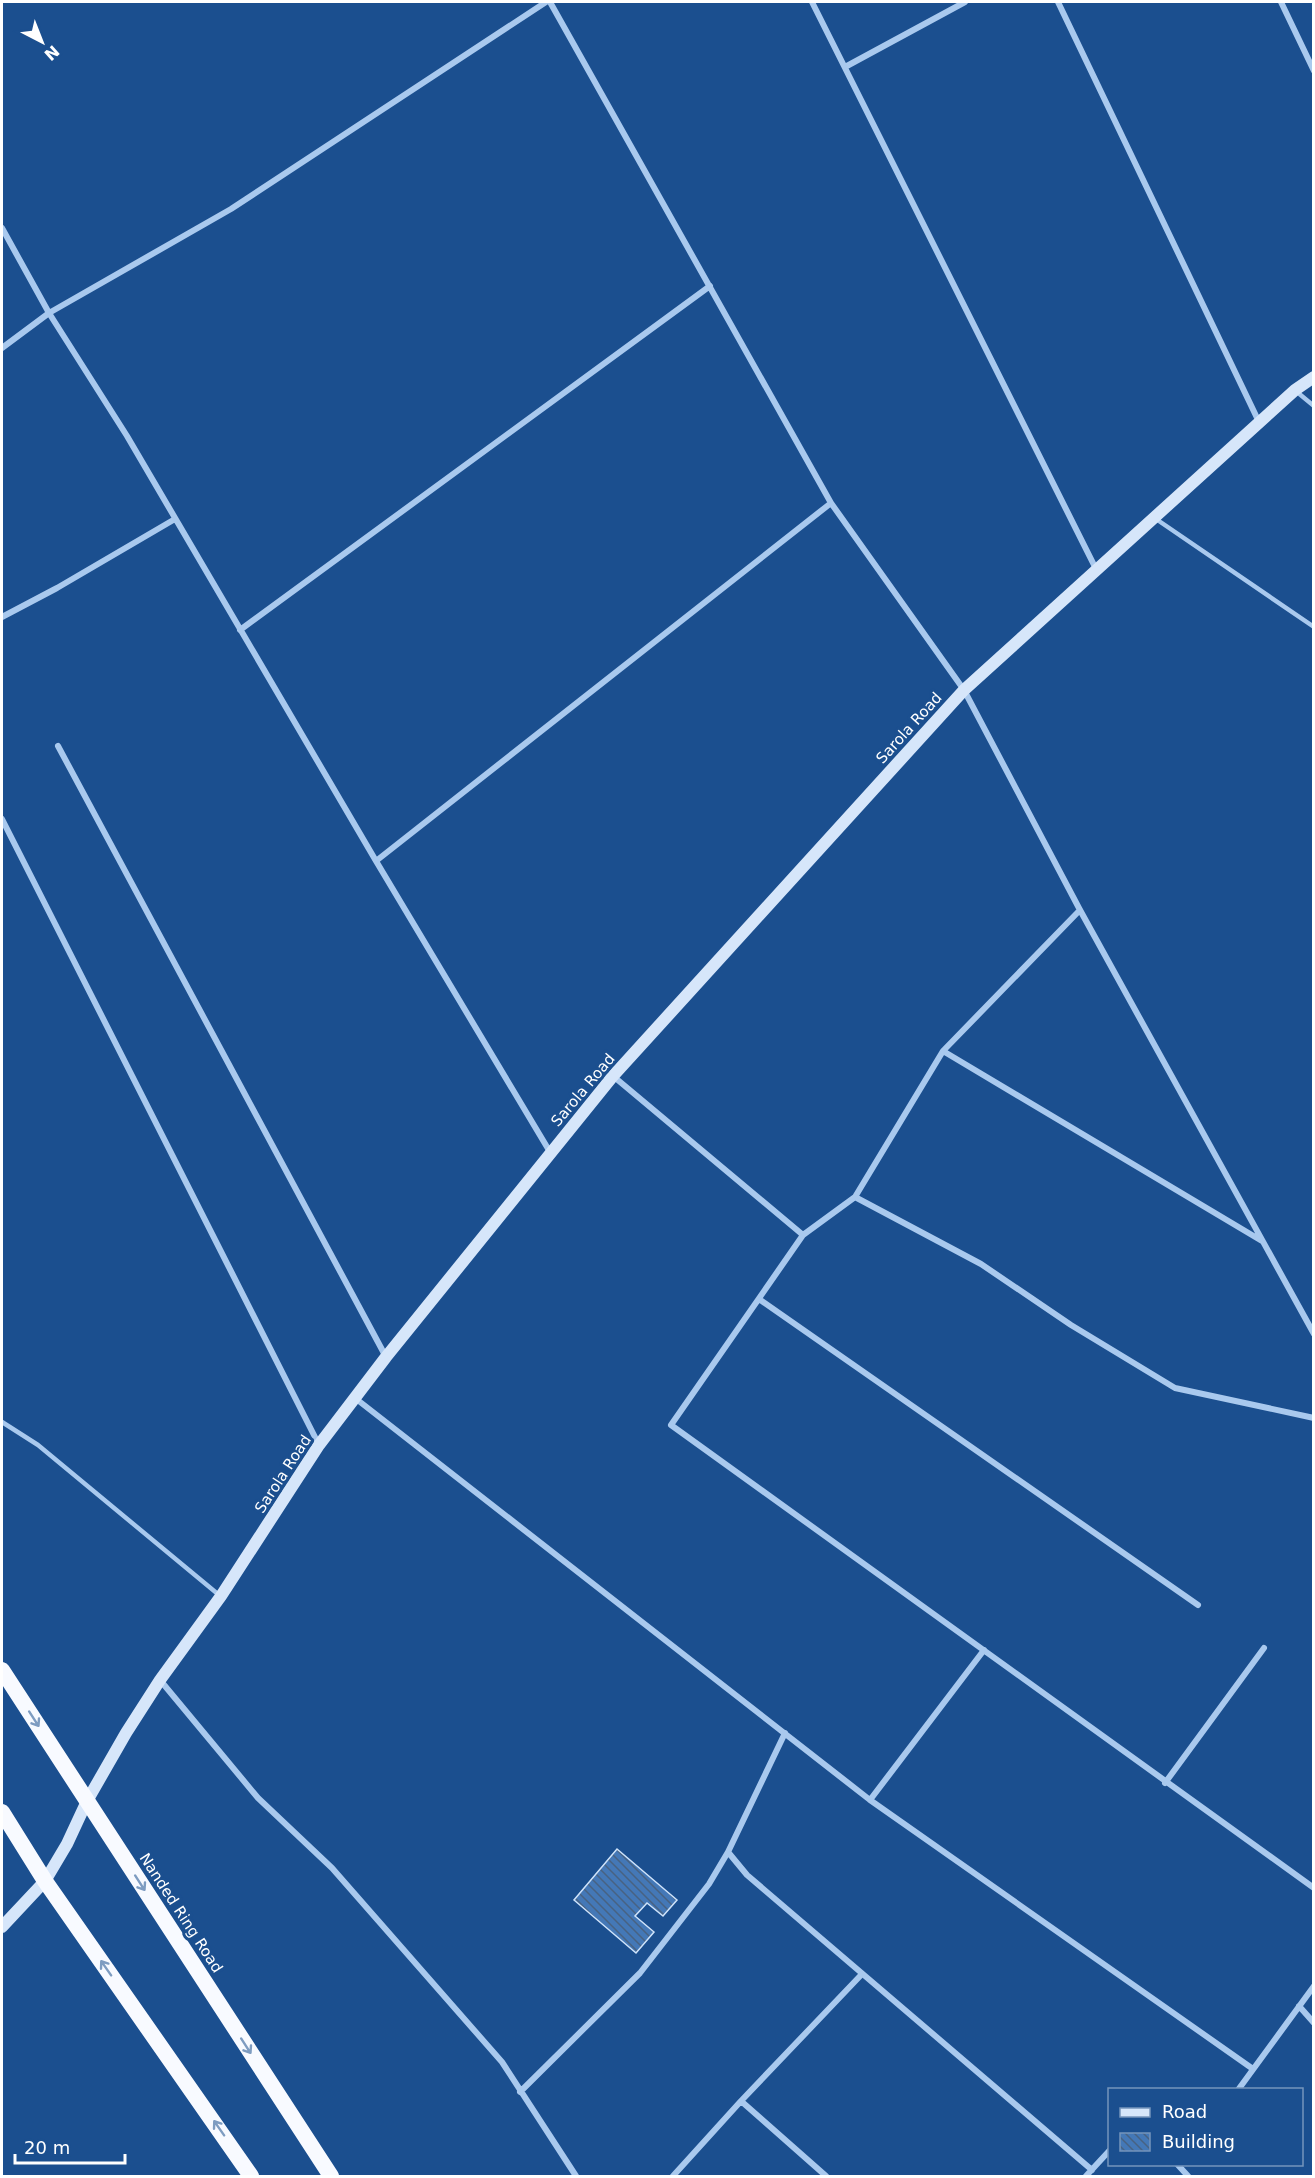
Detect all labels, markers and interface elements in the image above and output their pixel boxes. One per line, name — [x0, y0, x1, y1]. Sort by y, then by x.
north arrow — [12, 12, 72, 72]
text: N — [40, 41, 63, 64]
street label: Sarola Road — [872, 689, 946, 767]
street label: Sarola Road — [547, 1050, 619, 1130]
street label: Sarola Road — [251, 1432, 315, 1516]
one-way arrow — [27, 1711, 40, 1728]
street label: Nanded Ring Road — [136, 1850, 226, 1976]
one-way arrow — [134, 1874, 146, 1891]
one-way arrow — [100, 1961, 112, 1977]
one-way arrow — [240, 2037, 252, 2054]
legend — [1108, 2088, 1303, 2166]
text: Road — [1162, 2101, 1207, 2122]
one-way arrow — [212, 2120, 225, 2136]
scale bar — [15, 2127, 124, 2165]
text: Building — [1162, 2131, 1235, 2152]
text: 20 m — [24, 2137, 70, 2158]

